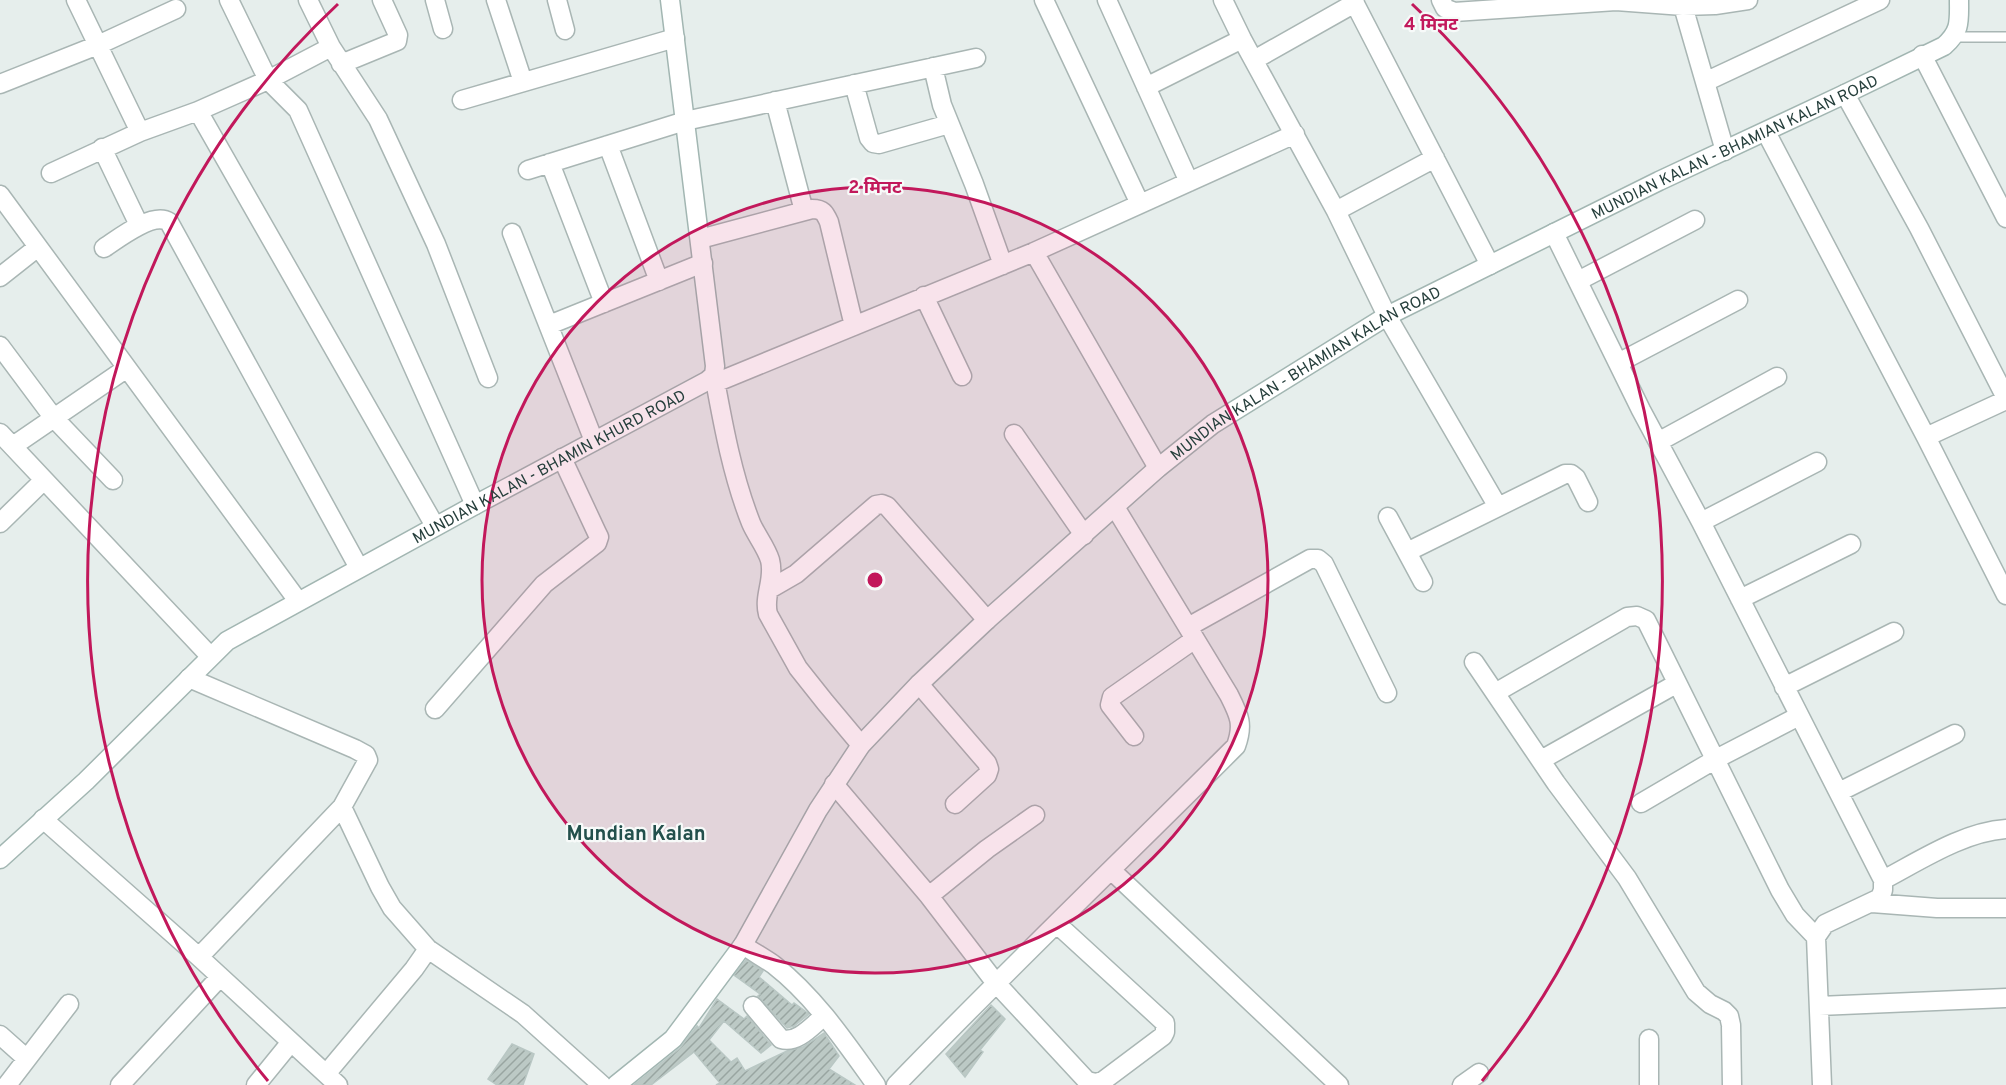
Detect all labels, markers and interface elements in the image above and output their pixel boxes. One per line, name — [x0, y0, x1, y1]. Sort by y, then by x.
text: 4 मिनट — [1404, 14, 1458, 37]
street label: MUNDIAN KALAN - BHAMIAN KALAN ROAD — [1588, 71, 1882, 225]
text: 2 मिनट — [848, 177, 902, 200]
street label: MUNDIAN KALAN - BHAMIAN KALAN ROAD — [1167, 283, 1445, 466]
street label: MUNDIAN KALAN - BHAMIN KHURD ROAD — [409, 386, 690, 549]
centre of rings — [865, 570, 885, 590]
district label: Mundian Kalan — [567, 822, 705, 848]

